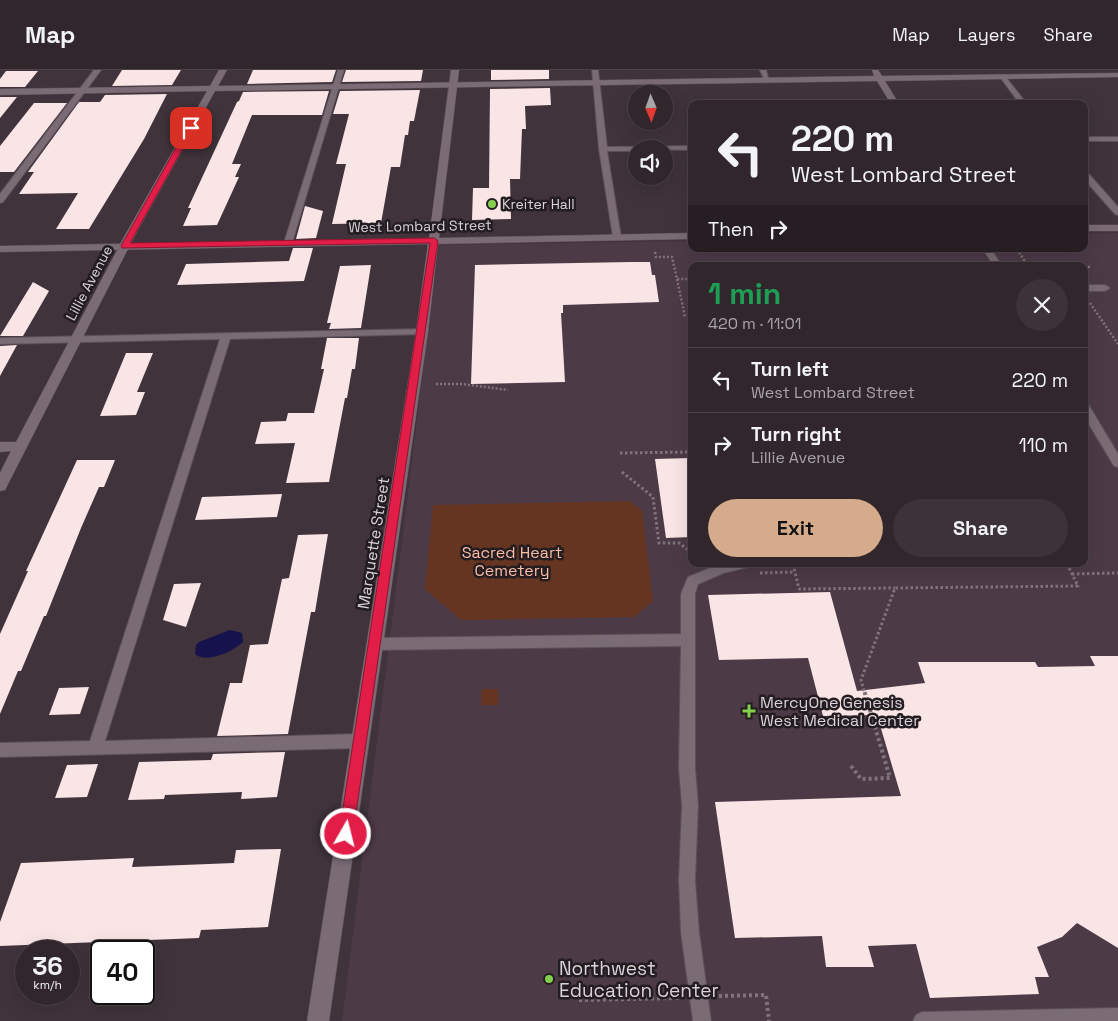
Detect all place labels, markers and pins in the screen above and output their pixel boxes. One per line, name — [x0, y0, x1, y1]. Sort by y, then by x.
pin — [170, 107, 212, 149]
place label: Kreiter Hall — [502, 195, 575, 213]
marker: Kreiter Hall — [486, 198, 498, 210]
place label: MercyOne Genesis West Medical Center — [760, 692, 919, 731]
marker: MercyOne Genesis West Medical Center — [742, 704, 756, 718]
place label: Northwest Education Center — [559, 956, 719, 1003]
marker: Northwest Education Center — [543, 973, 555, 985]

